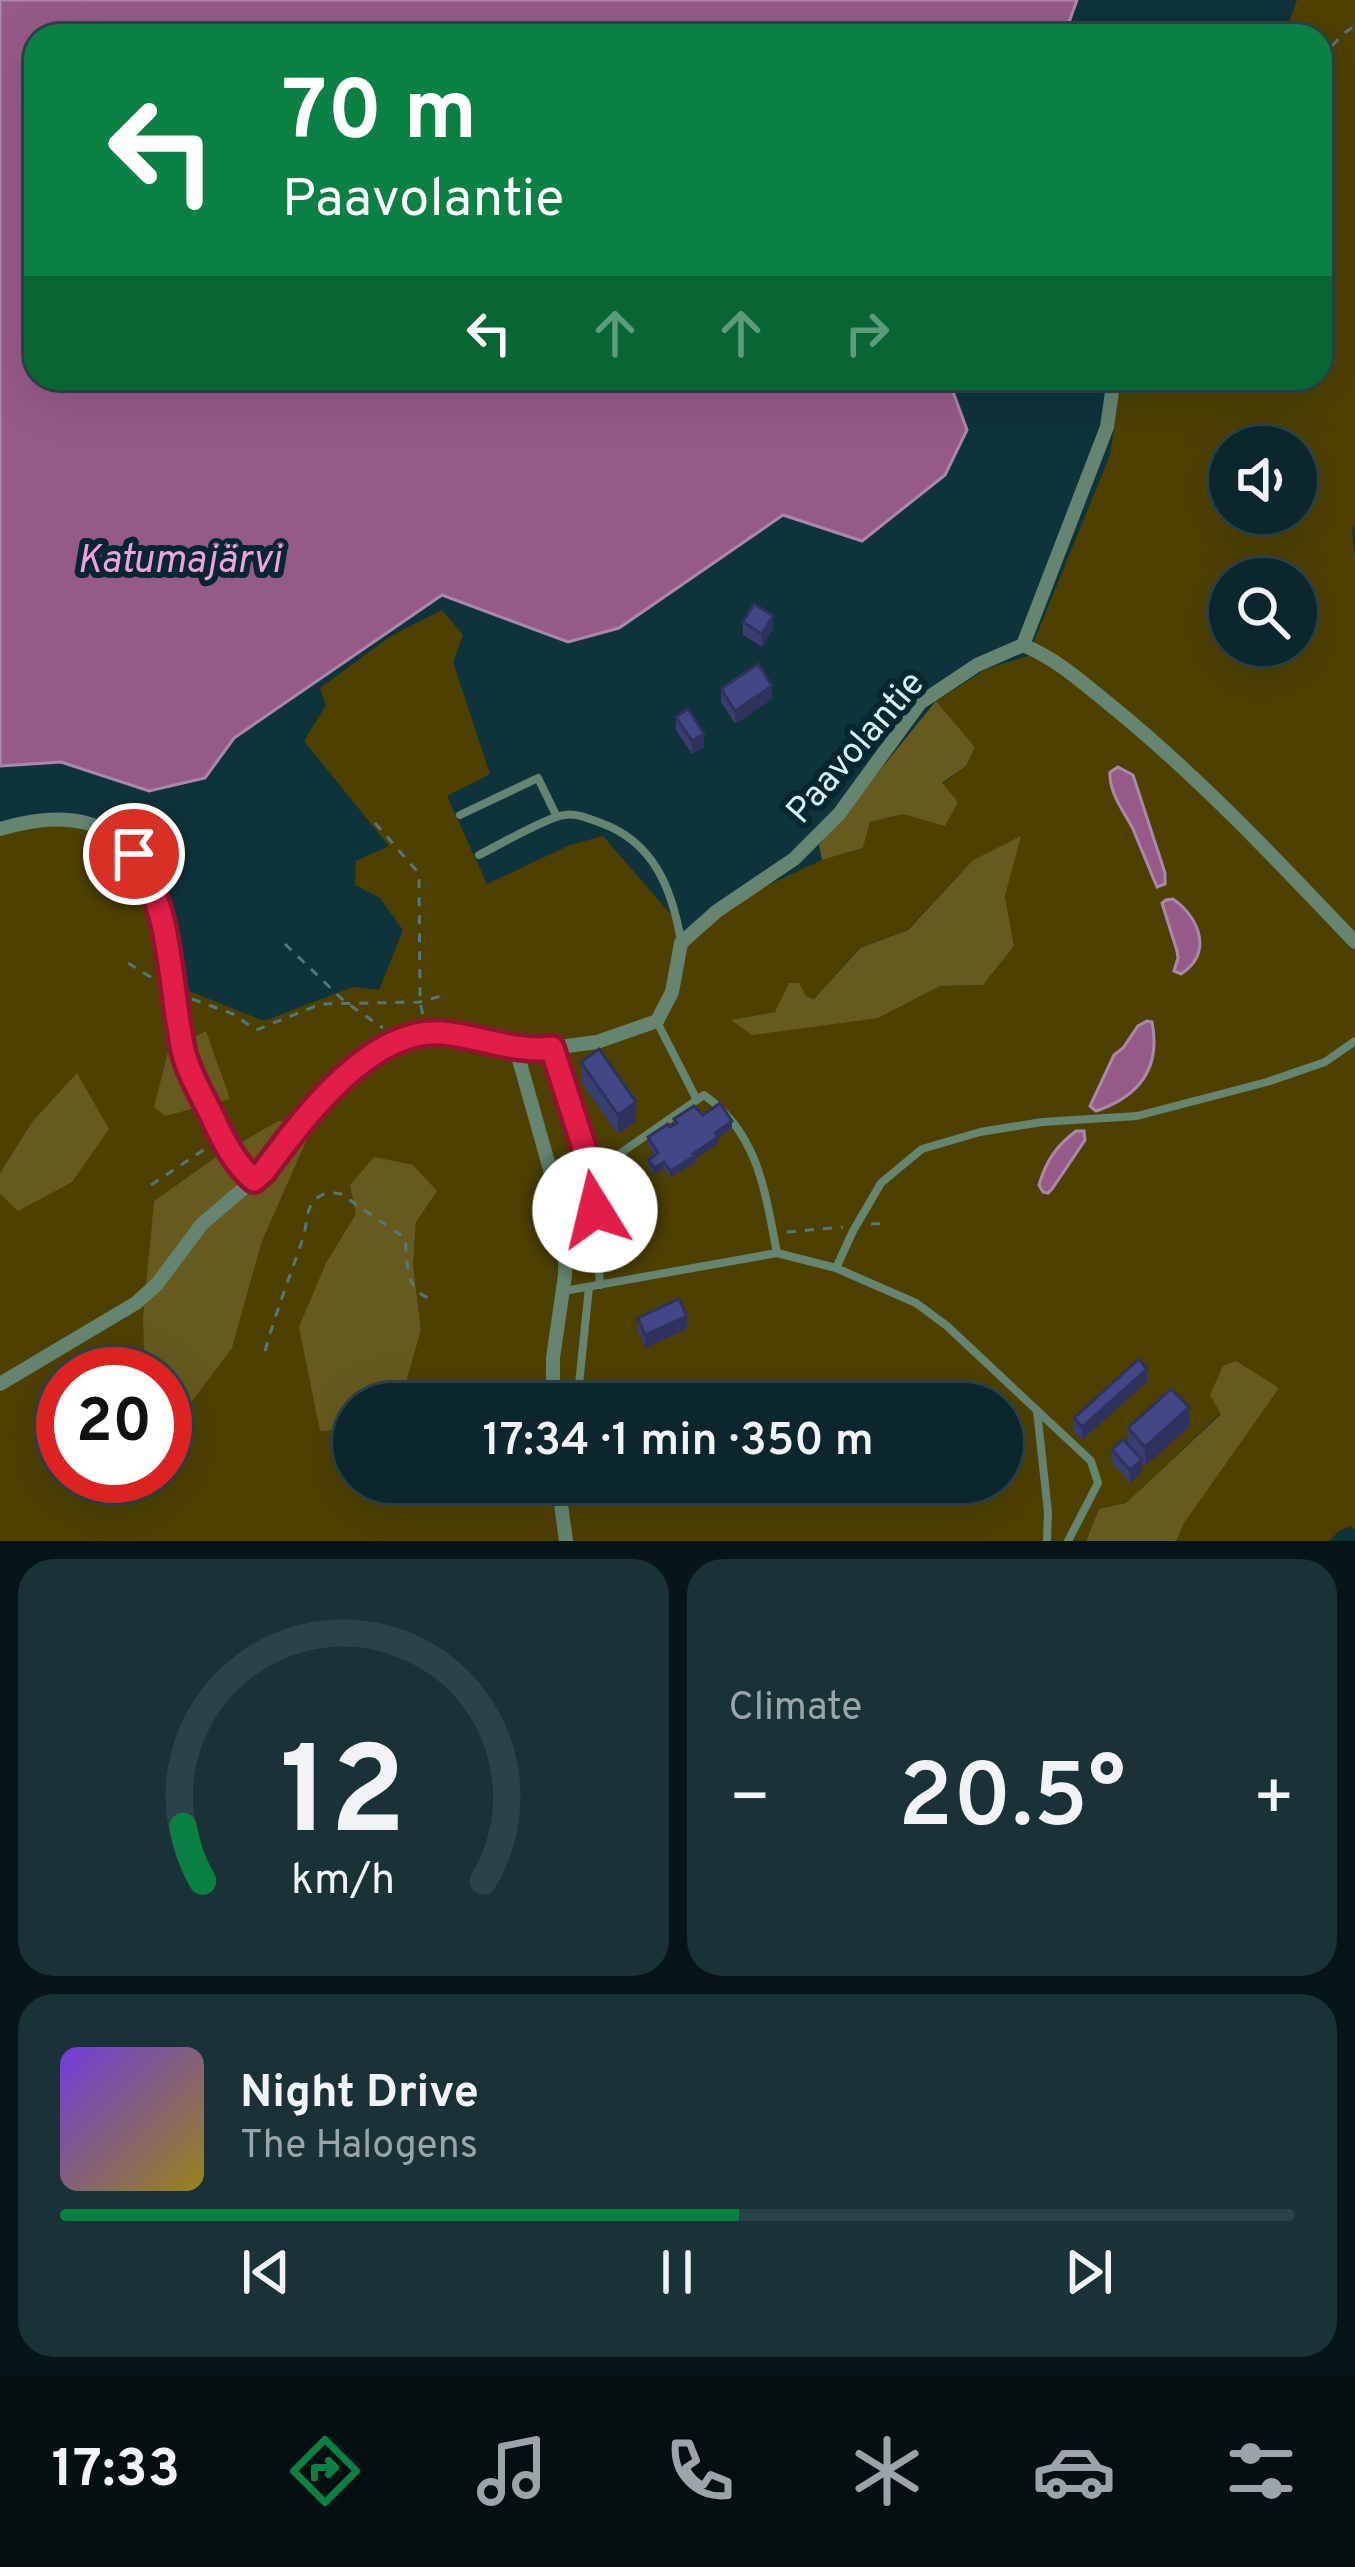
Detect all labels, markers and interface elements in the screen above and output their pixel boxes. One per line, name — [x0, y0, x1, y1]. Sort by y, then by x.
text: 70 m — [282, 63, 477, 169]
icon: left — [84, 72, 240, 228]
text: Paavolantie — [282, 167, 564, 236]
icon: left — [456, 300, 522, 366]
icon: ahead — [582, 300, 648, 366]
icon: ahead — [708, 300, 774, 366]
icon: right — [834, 300, 900, 366]
map controls — [1209, 426, 1317, 666]
button: sound — [1209, 426, 1317, 534]
water label: Katumajärvi — [77, 538, 283, 587]
button: search — [1209, 558, 1317, 666]
street label: Paavolantie — [778, 662, 936, 835]
pin — [83, 803, 185, 905]
icon: arrive — [101, 821, 167, 887]
position arrow — [532, 1147, 658, 1273]
speed limit sign: 20 — [36, 1347, 192, 1503]
text: 17:34 · 1 min · 350 m — [482, 1414, 874, 1471]
text: Climate — [729, 1685, 862, 1734]
text: 12 — [280, 1720, 406, 1878]
text: 20.5° — [898, 1745, 1126, 1858]
text: − — [729, 1760, 771, 1843]
text: + — [1252, 1760, 1295, 1843]
text: km/h — [291, 1854, 395, 1908]
text: Night Drive — [240, 2066, 479, 2123]
text: The Halogens — [240, 2123, 478, 2172]
icon: previous — [233, 2239, 299, 2305]
icon: pause — [644, 2239, 710, 2305]
icon: next — [1056, 2239, 1122, 2305]
icon: directions — [283, 2429, 367, 2513]
icon: music — [470, 2429, 554, 2513]
icon: phone — [658, 2429, 742, 2513]
icon: climate — [845, 2429, 929, 2513]
icon: car — [1032, 2429, 1116, 2513]
icon: filters — [1219, 2429, 1303, 2513]
text: 17:33 — [52, 2437, 180, 2506]

